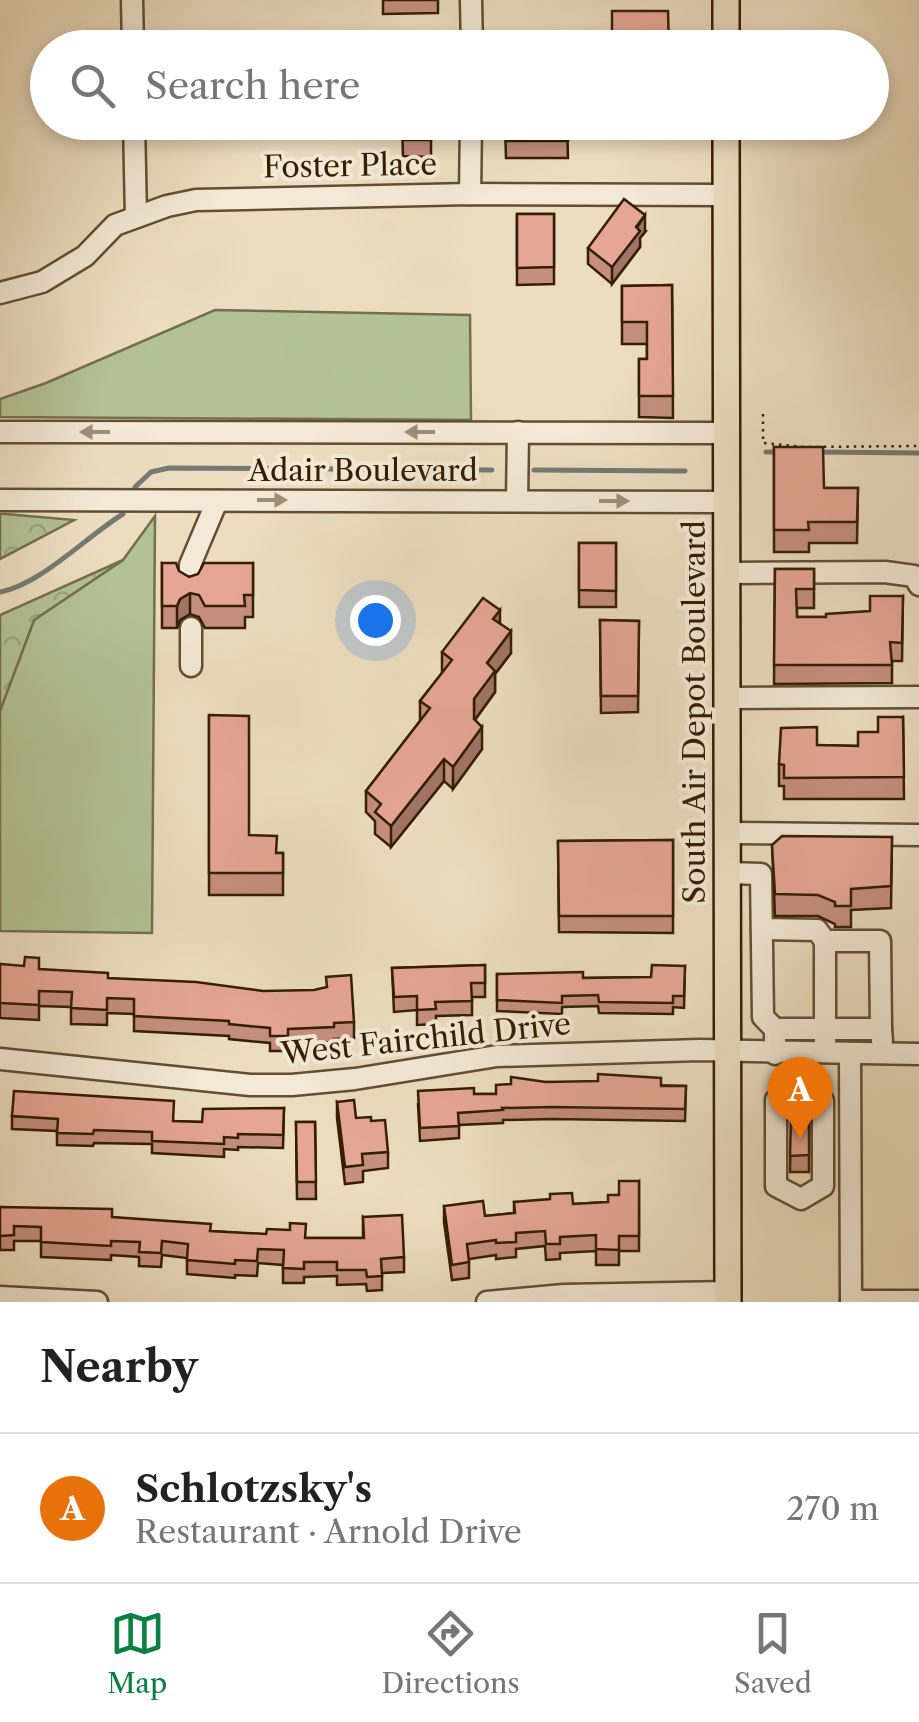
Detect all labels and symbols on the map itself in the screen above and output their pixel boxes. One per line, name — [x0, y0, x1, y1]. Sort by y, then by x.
street label: Foster Place — [263, 145, 437, 186]
one-way arrow — [79, 424, 111, 440]
one-way arrow — [404, 424, 436, 440]
street label: Adair Boulevard — [247, 452, 478, 489]
one-way arrow — [257, 492, 289, 508]
one-way arrow — [599, 493, 631, 509]
street label: South Air Depot Boulevard — [676, 520, 713, 904]
your location — [350, 595, 401, 646]
street label: West Fairchild Drive — [278, 1005, 573, 1072]
pin: A — [768, 1056, 832, 1139]

